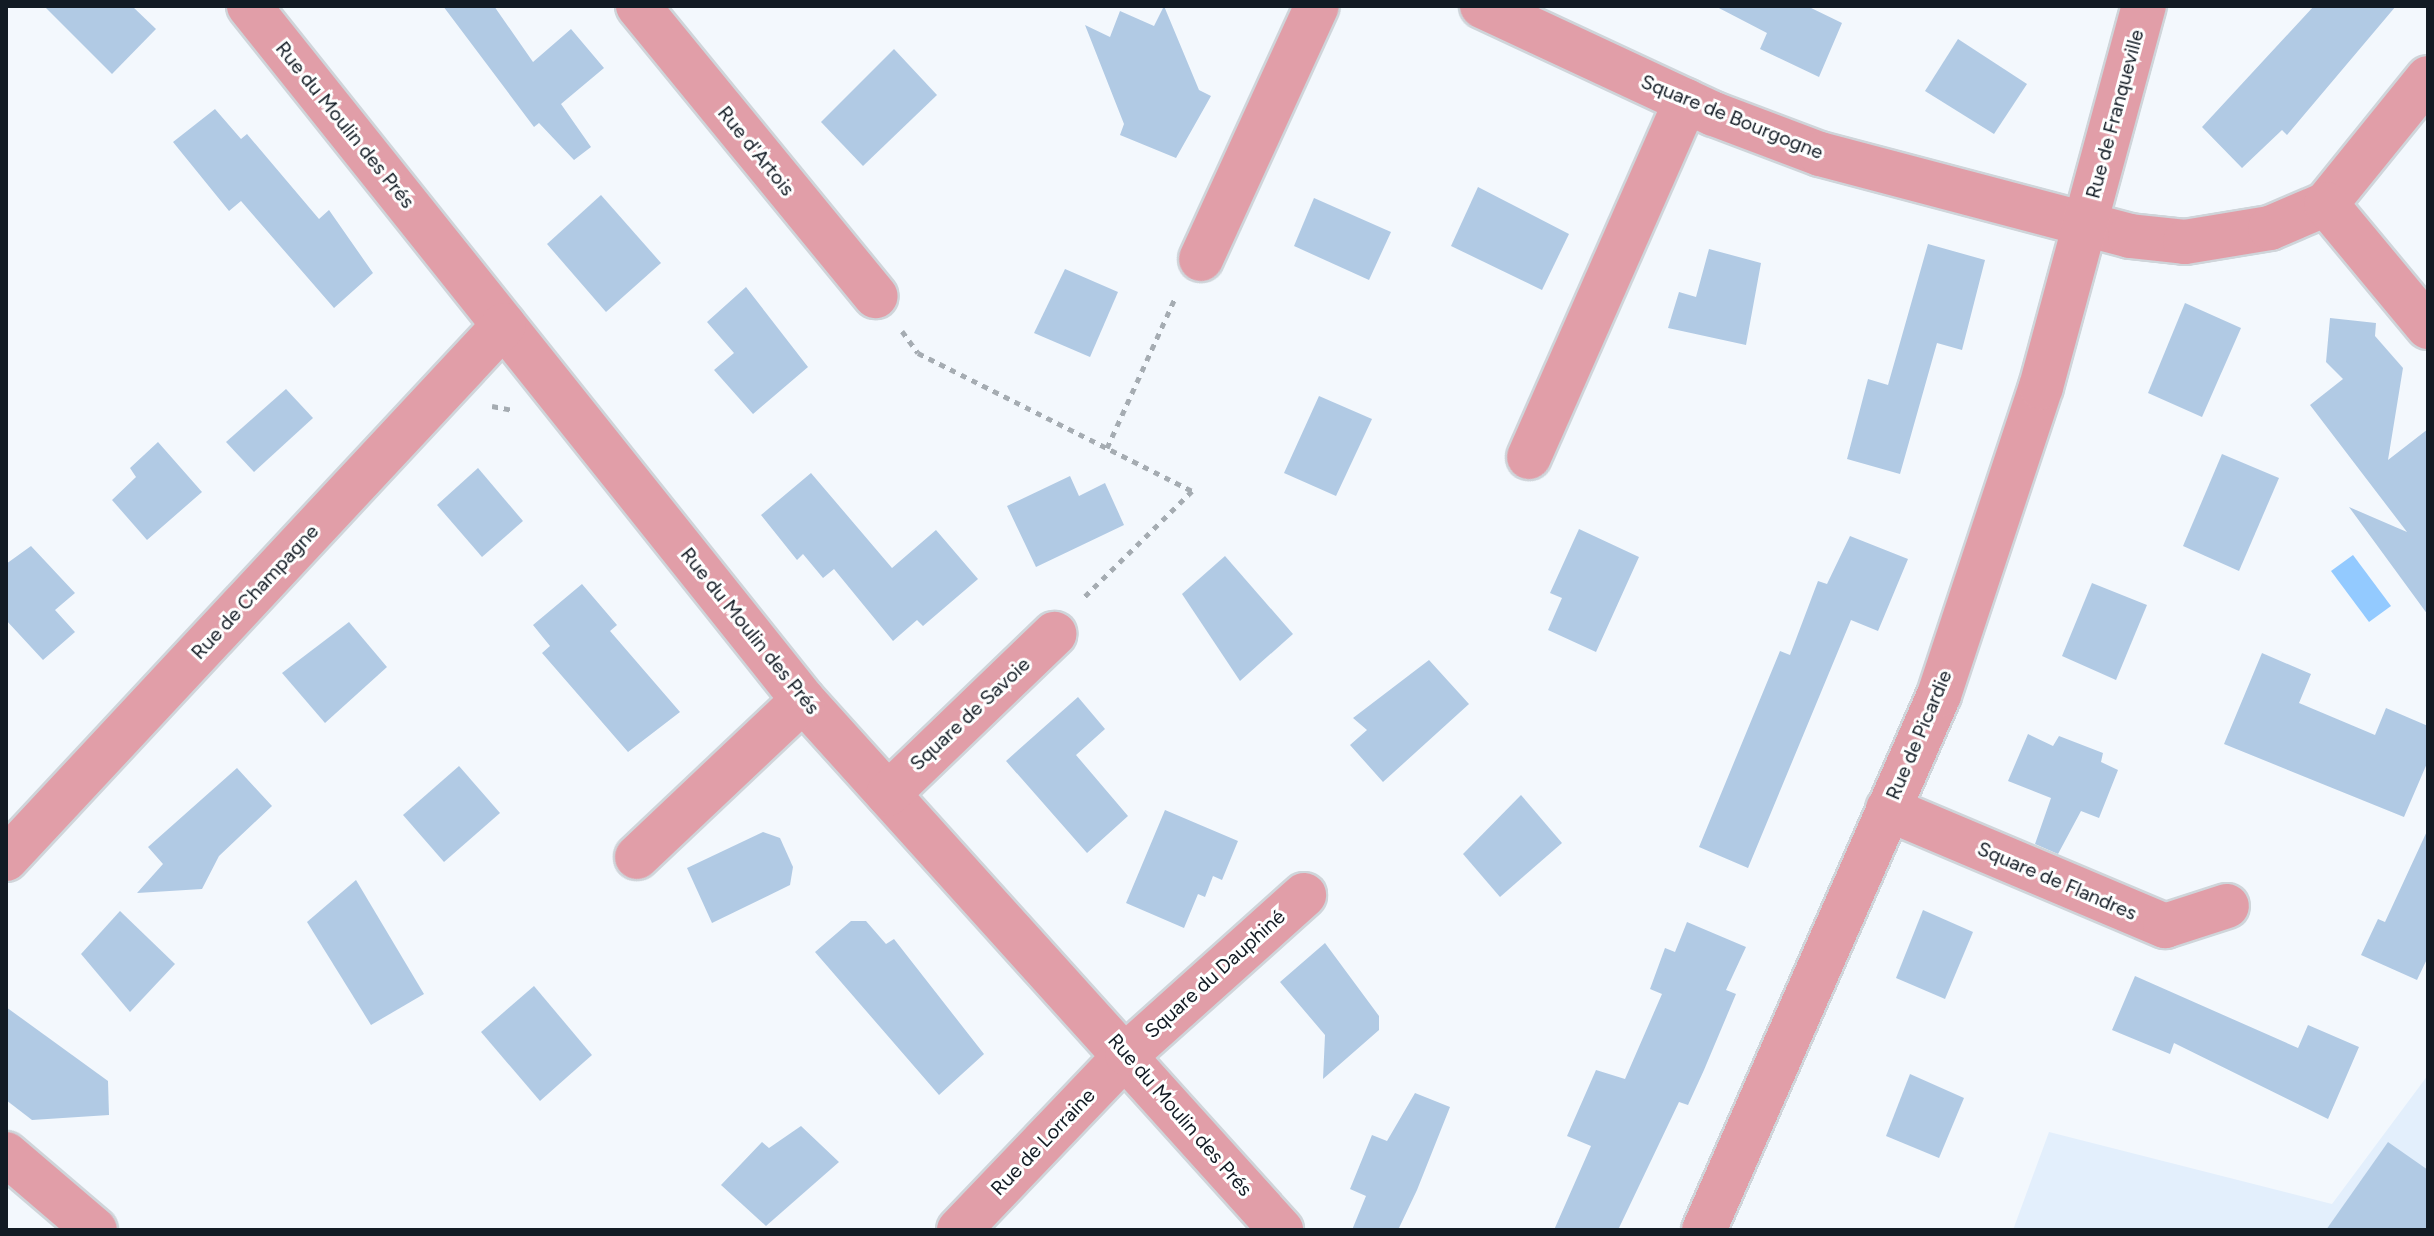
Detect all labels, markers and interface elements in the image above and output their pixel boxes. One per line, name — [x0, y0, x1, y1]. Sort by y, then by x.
street label: Rue de Franqueville — [2081, 27, 2149, 201]
street label: Rue du Moulin des Prés — [270, 37, 420, 213]
street label: Square de Bourgogne — [1637, 69, 1827, 165]
street label: Rue d'Artois — [712, 101, 800, 201]
street label: Rue de Champagne — [186, 520, 324, 664]
street label: Rue du Moulin des Prés — [675, 543, 825, 719]
street label: Square de Savoie — [905, 652, 1035, 776]
street label: Rue de Picardie — [1881, 667, 1957, 803]
street label: Square de Flandres — [1974, 837, 2140, 925]
street label: Square du Dauphiné — [1140, 905, 1290, 1043]
street label: Rue du Moulin des Prés — [1103, 1029, 1257, 1201]
street label: Rue de Lorraine — [986, 1083, 1100, 1201]

